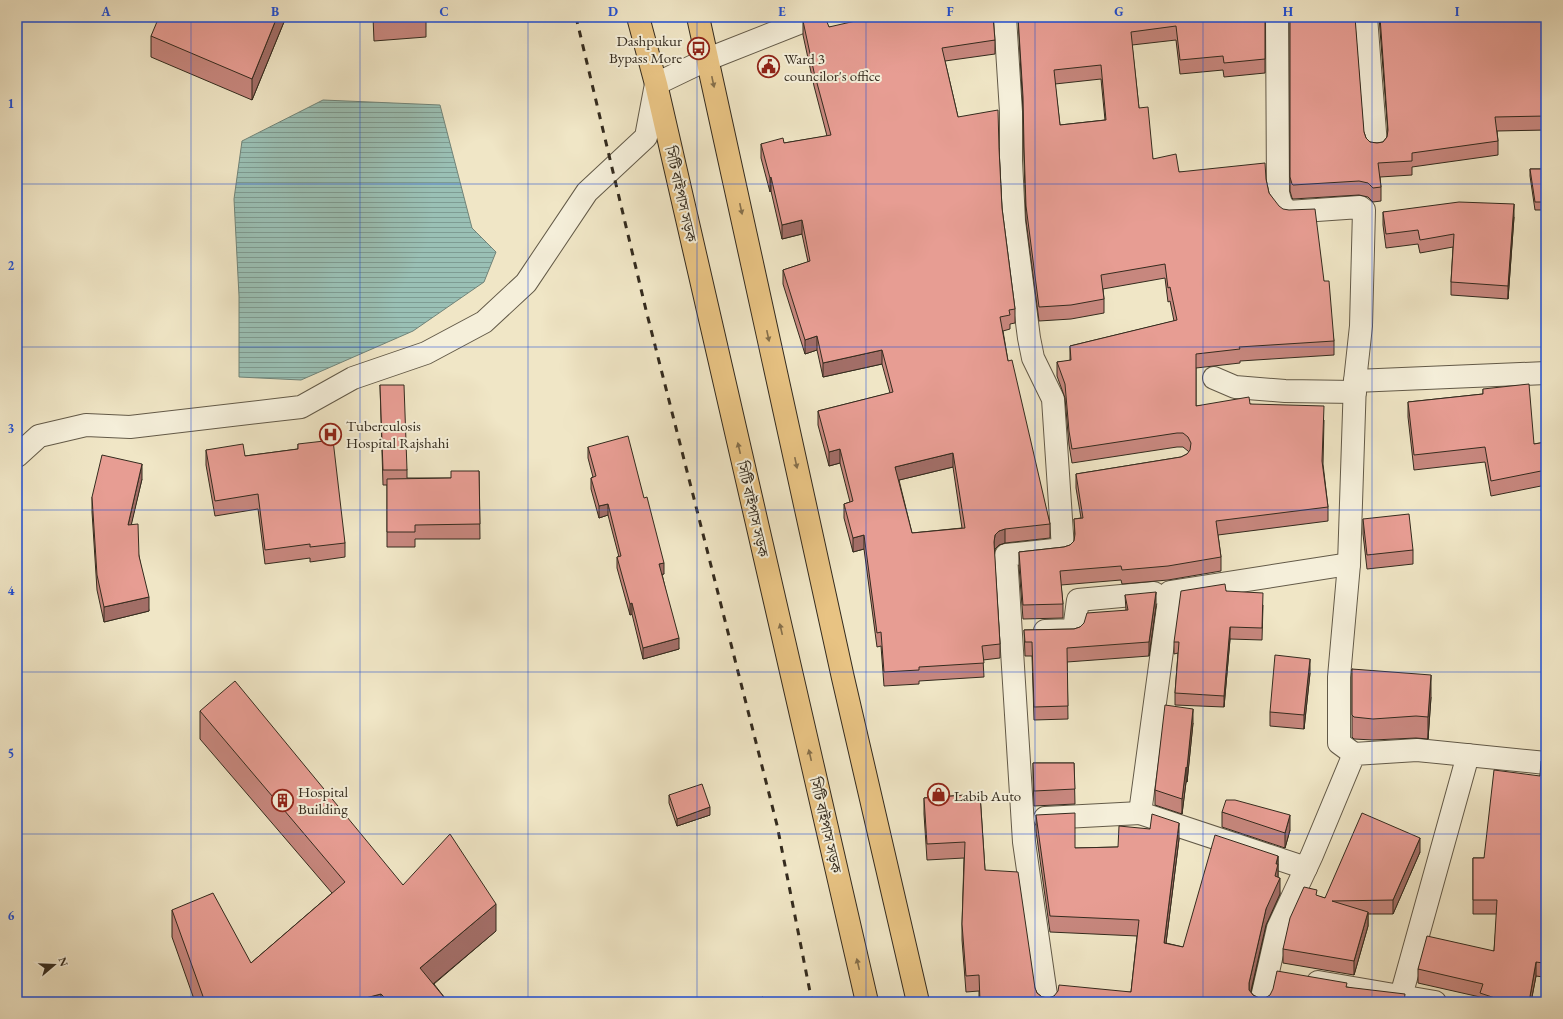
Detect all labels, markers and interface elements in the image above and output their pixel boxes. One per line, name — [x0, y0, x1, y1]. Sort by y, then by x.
text: A — [100, 3, 111, 20]
text: B — [271, 3, 279, 20]
text: C — [439, 3, 449, 20]
text: D — [608, 3, 618, 20]
text: E — [778, 3, 786, 20]
text: F — [946, 3, 954, 20]
text: G — [1114, 3, 1124, 20]
text: H — [1283, 3, 1294, 20]
text: I — [1455, 3, 1460, 20]
place label: Dashpukur Bypass More — [609, 31, 682, 67]
bus stop icon: Dashpukur Bypass More — [685, 36, 711, 62]
place label: Ward 3 councilor's office — [784, 49, 881, 85]
public building icon: Ward 3 councilor's office — [755, 54, 781, 80]
one-way arrow — [710, 76, 716, 88]
text: 1 — [8, 95, 15, 112]
street label: সিটি বাইপাস সড়ক — [661, 143, 701, 244]
one-way arrow — [738, 203, 744, 215]
text: 2 — [8, 257, 15, 274]
one-way arrow — [766, 330, 772, 342]
place label: Tuberculosis Hospital Rajshahi — [346, 416, 449, 452]
text: 3 — [8, 420, 15, 437]
hospital icon: Tuberculosis Hospital Rajshahi — [317, 421, 343, 447]
one-way arrow — [735, 441, 741, 454]
one-way arrow — [794, 457, 800, 469]
street label: সিটি বাইপাস সড়ক — [733, 458, 773, 559]
text: 4 — [8, 582, 15, 599]
one-way arrow — [777, 623, 783, 635]
text: 5 — [8, 745, 14, 762]
one-way arrow — [806, 749, 812, 762]
street label: সিটি বাইপাস সড়ক — [806, 774, 846, 875]
place label: Hospital Building — [298, 782, 349, 818]
shop icon: Labib Auto — [926, 782, 952, 808]
place label: Labib Auto — [954, 786, 1021, 805]
building icon: Hospital Building — [269, 787, 295, 813]
text: 6 — [8, 907, 15, 924]
north arrow — [34, 945, 74, 985]
text: N — [55, 955, 72, 968]
one-way arrow — [854, 958, 860, 970]

